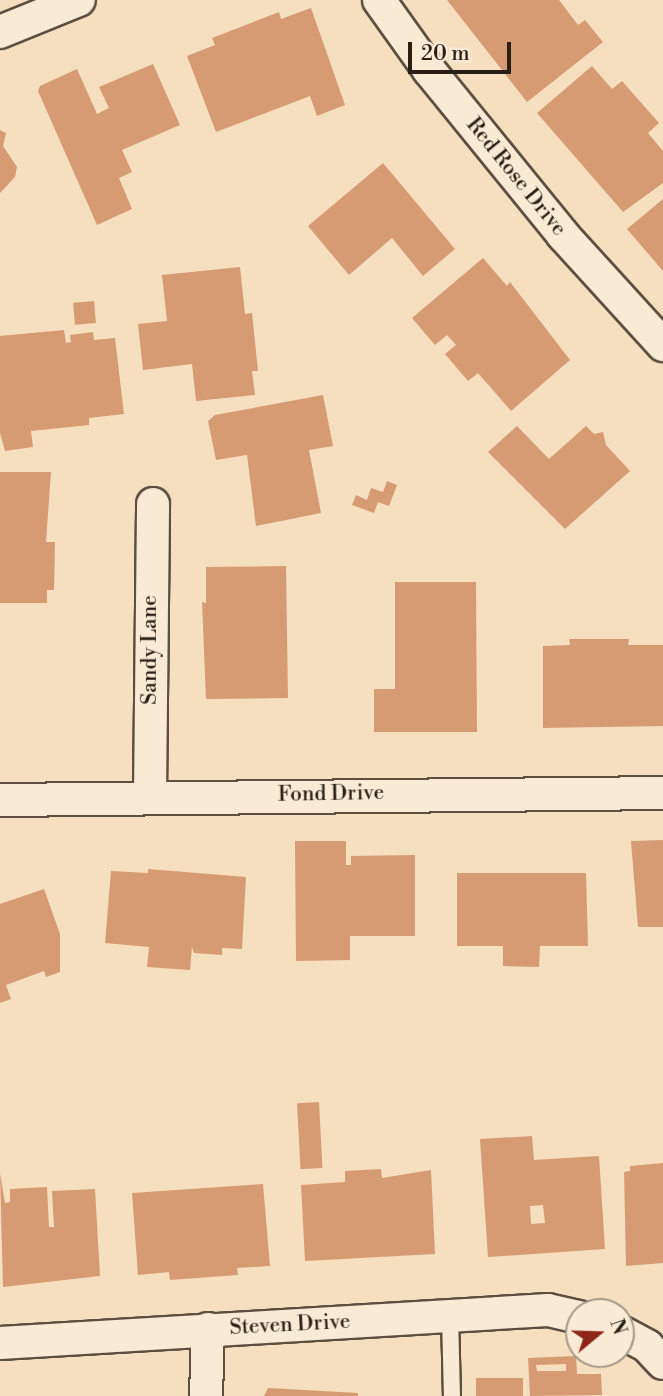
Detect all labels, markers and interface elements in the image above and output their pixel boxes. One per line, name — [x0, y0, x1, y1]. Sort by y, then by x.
scale bar — [411, 28, 514, 72]
text: 20 m — [421, 41, 470, 67]
street label: Red Rose Drive — [461, 113, 571, 241]
street label: Sandy Lane — [137, 595, 163, 705]
street label: Fond Drive — [278, 780, 384, 808]
north arrow — [565, 1298, 635, 1368]
street label: Steven Drive — [229, 1309, 351, 1341]
text: N — [604, 1316, 632, 1338]

